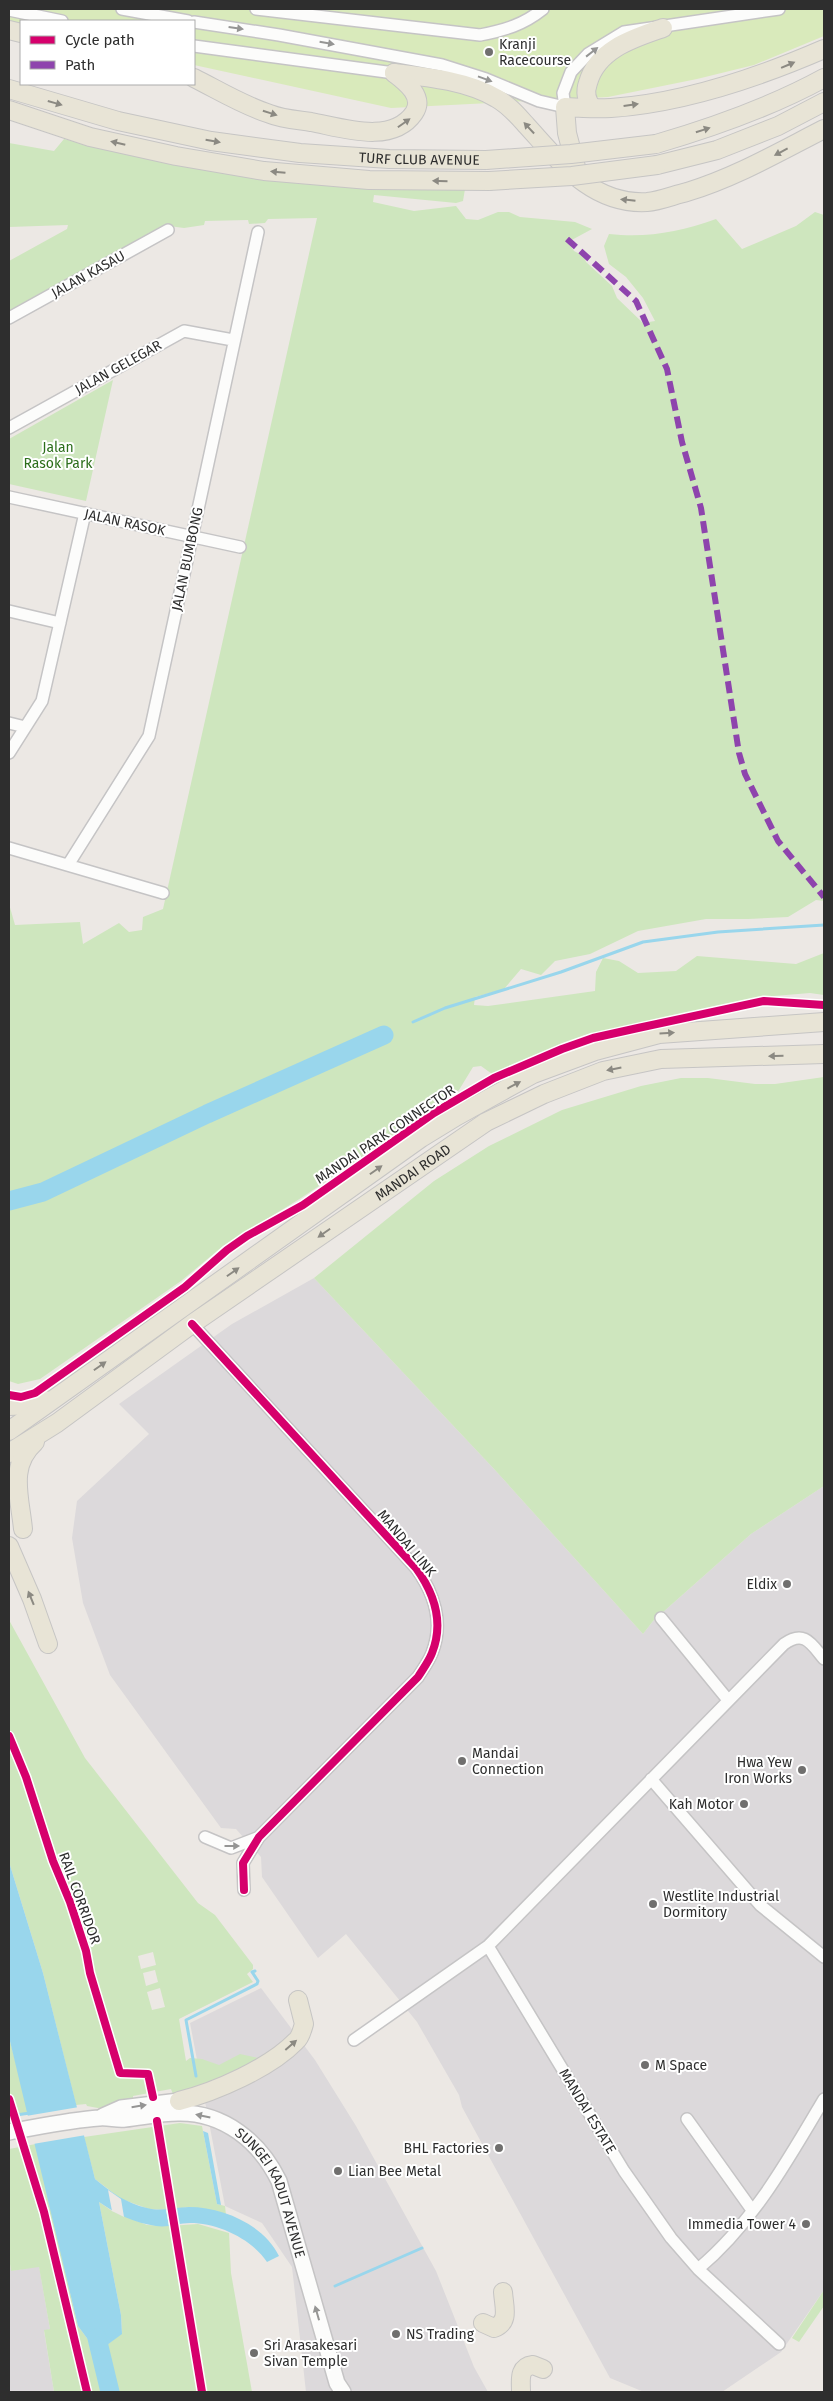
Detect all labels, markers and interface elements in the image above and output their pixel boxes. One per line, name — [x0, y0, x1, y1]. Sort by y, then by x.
legend — [20, 20, 195, 85]
one-way arrow — [229, 25, 245, 33]
text: Cycle path — [65, 31, 135, 49]
place label: Kranji Racecourse — [499, 36, 571, 69]
one-way arrow — [319, 40, 335, 48]
marker: Kranji Racecourse — [483, 46, 495, 58]
one-way arrow — [585, 46, 598, 57]
text: Path — [65, 56, 95, 74]
one-way arrow — [781, 60, 795, 68]
one-way arrow — [478, 75, 493, 83]
one-way arrow — [48, 100, 63, 108]
one-way arrow — [623, 101, 639, 109]
one-way arrow — [262, 110, 277, 117]
one-way arrow — [397, 118, 411, 128]
one-way arrow — [523, 123, 535, 135]
one-way arrow — [695, 126, 710, 133]
one-way arrow — [205, 138, 221, 146]
one-way arrow — [111, 139, 126, 147]
one-way arrow — [774, 147, 788, 156]
street label: TURF CLUB AVENUE — [358, 149, 480, 169]
one-way arrow — [270, 168, 286, 176]
one-way arrow — [432, 176, 448, 184]
one-way arrow — [620, 196, 636, 204]
street label: JALAN KASAU — [48, 247, 128, 302]
street label: JALAN GELEGAR — [72, 336, 165, 398]
park label: Jalan Rasok Park — [24, 439, 93, 472]
street label: JALAN RASOK — [83, 506, 168, 540]
street label: JALAN BUMBONG — [168, 506, 207, 613]
one-way arrow — [660, 1029, 676, 1037]
one-way arrow — [767, 1052, 783, 1060]
one-way arrow — [606, 1065, 622, 1073]
one-way arrow — [507, 1080, 521, 1089]
street label: MANDAI PARK CONNECTOR — [312, 1081, 459, 1188]
street label: MANDAI ROAD — [372, 1141, 454, 1205]
one-way arrow — [369, 1165, 382, 1176]
one-way arrow — [317, 1228, 331, 1238]
one-way arrow — [226, 1267, 240, 1277]
one-way arrow — [94, 1361, 107, 1371]
street label: MANDAI LINK — [374, 1506, 440, 1581]
place label: Eldix — [746, 1576, 777, 1593]
marker: Eldix — [781, 1578, 793, 1590]
one-way arrow — [27, 1591, 35, 1605]
place label: Mandai Connection — [472, 1745, 544, 1778]
place label: Hwa Yew Iron Works — [724, 1754, 792, 1787]
marker: Mandai Connection — [456, 1755, 468, 1767]
marker: Hwa Yew Iron Works — [796, 1764, 808, 1776]
place label: Kah Motor — [669, 1796, 735, 1813]
marker: Kah Motor — [738, 1798, 750, 1810]
one-way arrow — [224, 1842, 240, 1850]
street label: RAIL CORRIDOR — [55, 1850, 104, 1947]
place label: Westlite Industrial Dormitory — [663, 1888, 779, 1921]
marker: Westlite Industrial Dormitory — [647, 1898, 659, 1910]
one-way arrow — [285, 2039, 297, 2051]
place label: M Space — [655, 2057, 707, 2074]
marker: M Space — [639, 2059, 651, 2071]
street label: MANDAI ESTATE — [555, 2066, 620, 2157]
one-way arrow — [131, 2101, 147, 2109]
one-way arrow — [196, 2112, 211, 2120]
street label: SUNGEI KADUT AVENUE — [232, 2124, 309, 2260]
place label: BHL Factories — [403, 2140, 489, 2157]
marker: BHL Factories — [493, 2142, 505, 2154]
place label: Lian Bee Metal — [348, 2163, 441, 2180]
marker: Lian Bee Metal — [332, 2165, 344, 2177]
place label: Immedia Tower 4 — [688, 2216, 797, 2233]
marker: Immedia Tower 4 — [800, 2218, 812, 2230]
one-way arrow — [313, 2306, 321, 2321]
place label: NS Trading — [406, 2326, 475, 2343]
marker: NS Trading — [390, 2328, 402, 2340]
place label: Sri Arasakesari Sivan Temple — [264, 2337, 357, 2370]
marker: Sri Arasakesari Sivan Temple — [248, 2347, 260, 2359]

